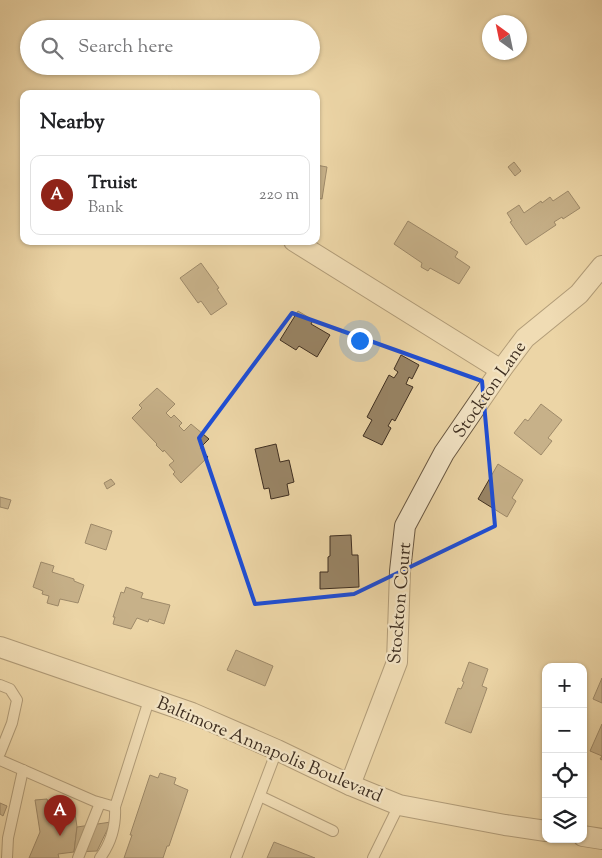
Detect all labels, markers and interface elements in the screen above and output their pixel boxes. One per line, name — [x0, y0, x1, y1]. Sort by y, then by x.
north arrow — [482, 15, 527, 60]
search box — [20, 20, 320, 75]
icon: search — [38, 34, 66, 62]
text: Search here — [78, 34, 173, 61]
text: Nearby — [40, 108, 105, 138]
text: Truist — [88, 170, 137, 197]
text: A — [51, 184, 64, 207]
text: 220 m — [259, 184, 299, 207]
text: Bank — [88, 197, 124, 220]
your location — [347, 328, 373, 354]
street label: Stockton Lane — [448, 336, 534, 444]
street label: Stockton Court — [383, 541, 419, 665]
map controls — [542, 663, 587, 843]
button: + — [542, 663, 587, 708]
street label: Baltimore Annapolis Boulevard — [152, 691, 386, 810]
button: − — [542, 708, 587, 753]
button: locate — [542, 753, 587, 798]
pin: A — [44, 795, 76, 836]
button: layers — [542, 798, 587, 843]

